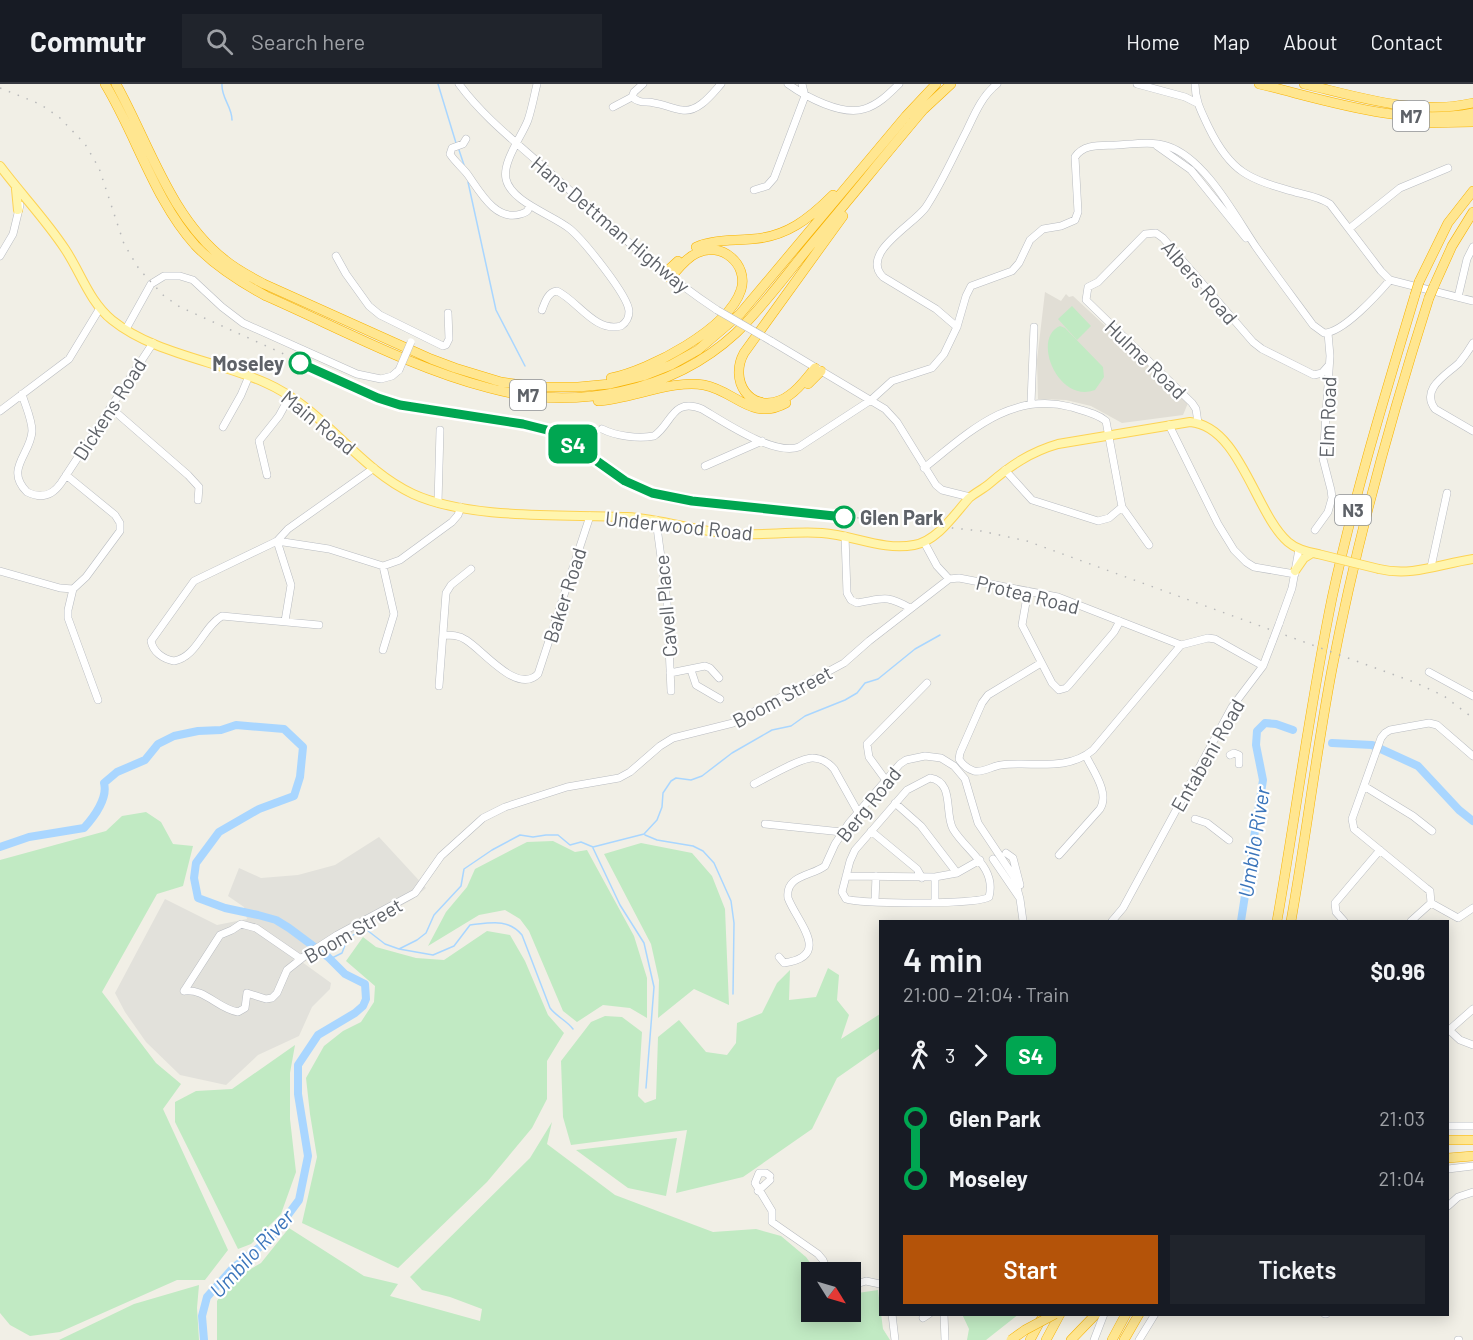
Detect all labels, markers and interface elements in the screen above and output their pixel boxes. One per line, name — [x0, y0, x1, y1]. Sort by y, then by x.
search box — [182, 14, 602, 68]
text: Commutr — [30, 24, 146, 58]
icon: search — [203, 25, 236, 58]
text: Search here — [251, 28, 365, 54]
text: Home — [1126, 29, 1180, 54]
text: Map — [1213, 29, 1250, 54]
text: About — [1283, 29, 1338, 54]
text: Contact — [1371, 29, 1443, 54]
road number: M7 — [1393, 101, 1429, 131]
street label: Hans Dettman Highway — [527, 151, 695, 297]
street label: Albers Road — [1157, 235, 1243, 329]
street label: Hulme Road — [1100, 314, 1192, 404]
place label: Moseley — [212, 351, 284, 375]
marker: Moseley — [289, 352, 311, 374]
street label: Dickens Road — [67, 353, 151, 465]
street label: Elm Road — [1314, 376, 1340, 458]
road number: M7 — [510, 380, 546, 410]
street label: Main Road — [277, 385, 361, 459]
line badge: S4 — [546, 424, 600, 464]
text: S4 — [560, 432, 586, 457]
road number: N3 — [1335, 495, 1371, 525]
street label: Underwood Road — [604, 505, 754, 545]
place label: Glen Park — [860, 505, 944, 529]
marker: Glen Park — [833, 506, 855, 528]
street label: Baker Road — [537, 544, 591, 646]
street label: Cavell Place — [649, 554, 681, 658]
street label: Protea Road — [974, 570, 1082, 618]
street label: Boom Street — [728, 660, 836, 732]
street label: Entabeni Road — [1165, 694, 1249, 816]
street label: Berg Road — [831, 762, 905, 846]
water label: Umbilo River — [1232, 784, 1274, 899]
street label: Boom Street — [300, 892, 406, 968]
text: 4 min — [903, 939, 983, 979]
text: $0.96 — [1370, 958, 1425, 984]
text: 21:00 – 21:04 · Train — [903, 982, 1069, 1006]
icon: walk — [903, 1039, 936, 1072]
icon: forward — [964, 1039, 997, 1072]
text: 3 — [945, 1043, 955, 1067]
text: S4 — [1018, 1043, 1044, 1068]
text: Glen Park — [949, 1105, 1041, 1131]
text: 21:03 — [1379, 1106, 1425, 1130]
text: Moseley — [949, 1165, 1028, 1191]
text: 21:04 — [1378, 1166, 1425, 1190]
water label: Umbilo River — [204, 1203, 299, 1302]
button: Start — [903, 1235, 1158, 1304]
button: Tickets — [1170, 1235, 1425, 1304]
north arrow — [801, 1262, 861, 1322]
map controls — [801, 1262, 861, 1322]

